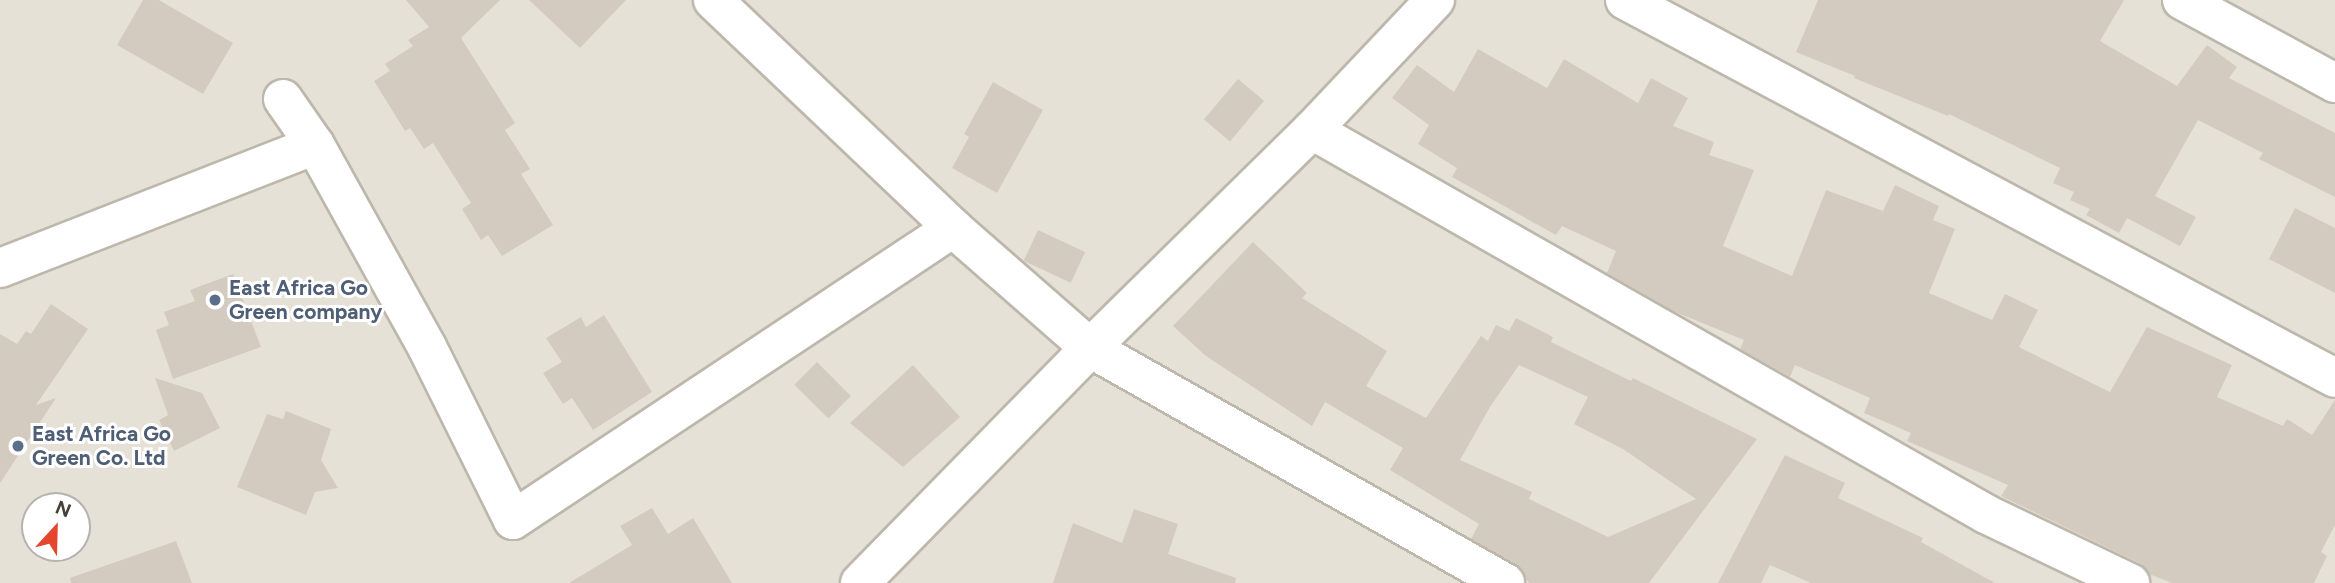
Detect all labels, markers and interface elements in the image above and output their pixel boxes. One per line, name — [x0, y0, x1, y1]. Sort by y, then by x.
place label: East Africa Go Green company — [229, 275, 382, 325]
marker: East Africa Go Green company — [207, 292, 223, 308]
place label: East Africa Go Green Co. Ltd — [32, 421, 171, 471]
marker: East Africa Go Green Co. Ltd — [10, 438, 26, 454]
north arrow — [21, 492, 91, 562]
text: N — [52, 496, 74, 522]

